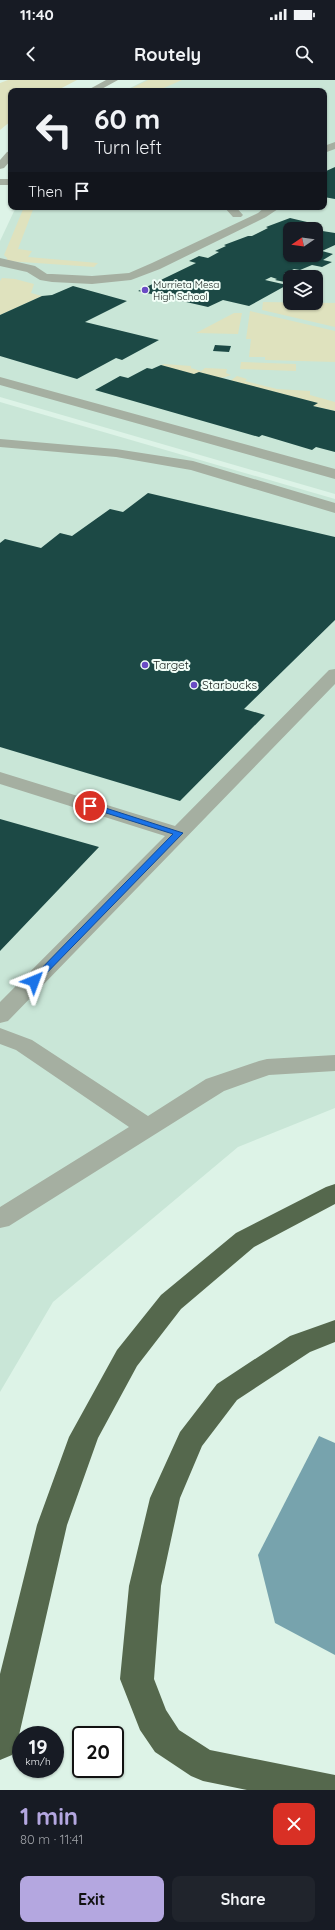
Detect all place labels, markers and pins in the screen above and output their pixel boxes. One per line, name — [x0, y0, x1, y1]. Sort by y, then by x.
place label: Murrieta Mesa High School — [153, 278, 219, 303]
marker: Murrieta Mesa High School — [140, 285, 150, 295]
place label: Target — [153, 657, 189, 672]
marker: Target — [140, 660, 150, 670]
place label: Starbucks — [202, 677, 257, 692]
marker: Starbucks — [189, 680, 199, 690]
pin — [73, 789, 107, 823]

